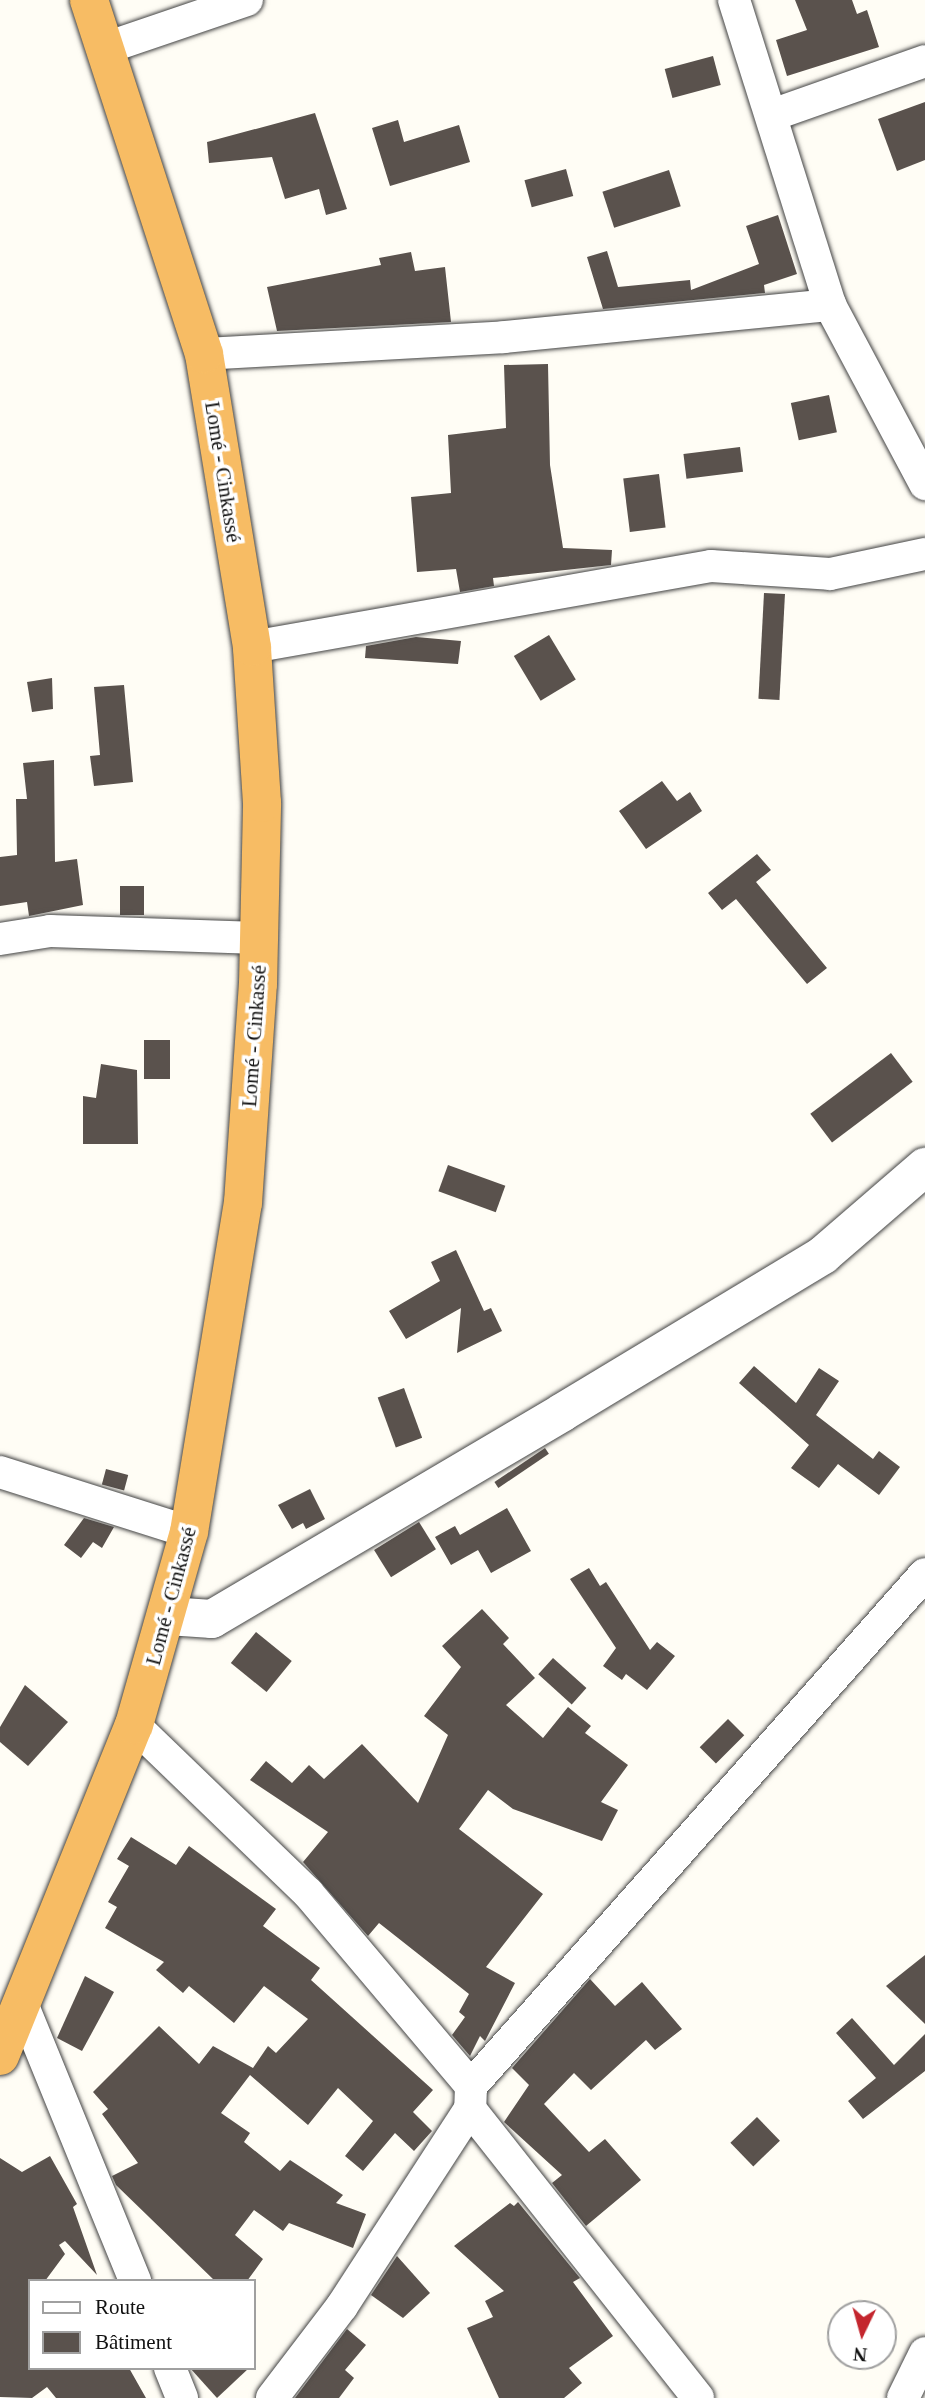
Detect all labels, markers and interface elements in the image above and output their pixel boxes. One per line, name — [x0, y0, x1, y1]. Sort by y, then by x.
street label: Lomé - Cinkassé — [199, 400, 247, 544]
street label: Lomé - Cinkassé — [236, 964, 272, 1108]
street label: Lomé - Cinkassé — [140, 1524, 202, 1668]
legend — [28, 2279, 256, 2370]
text: Route — [95, 2295, 145, 2319]
north arrow — [827, 2300, 897, 2370]
text: Bâtiment — [95, 2330, 172, 2354]
text: N — [853, 2343, 868, 2365]

